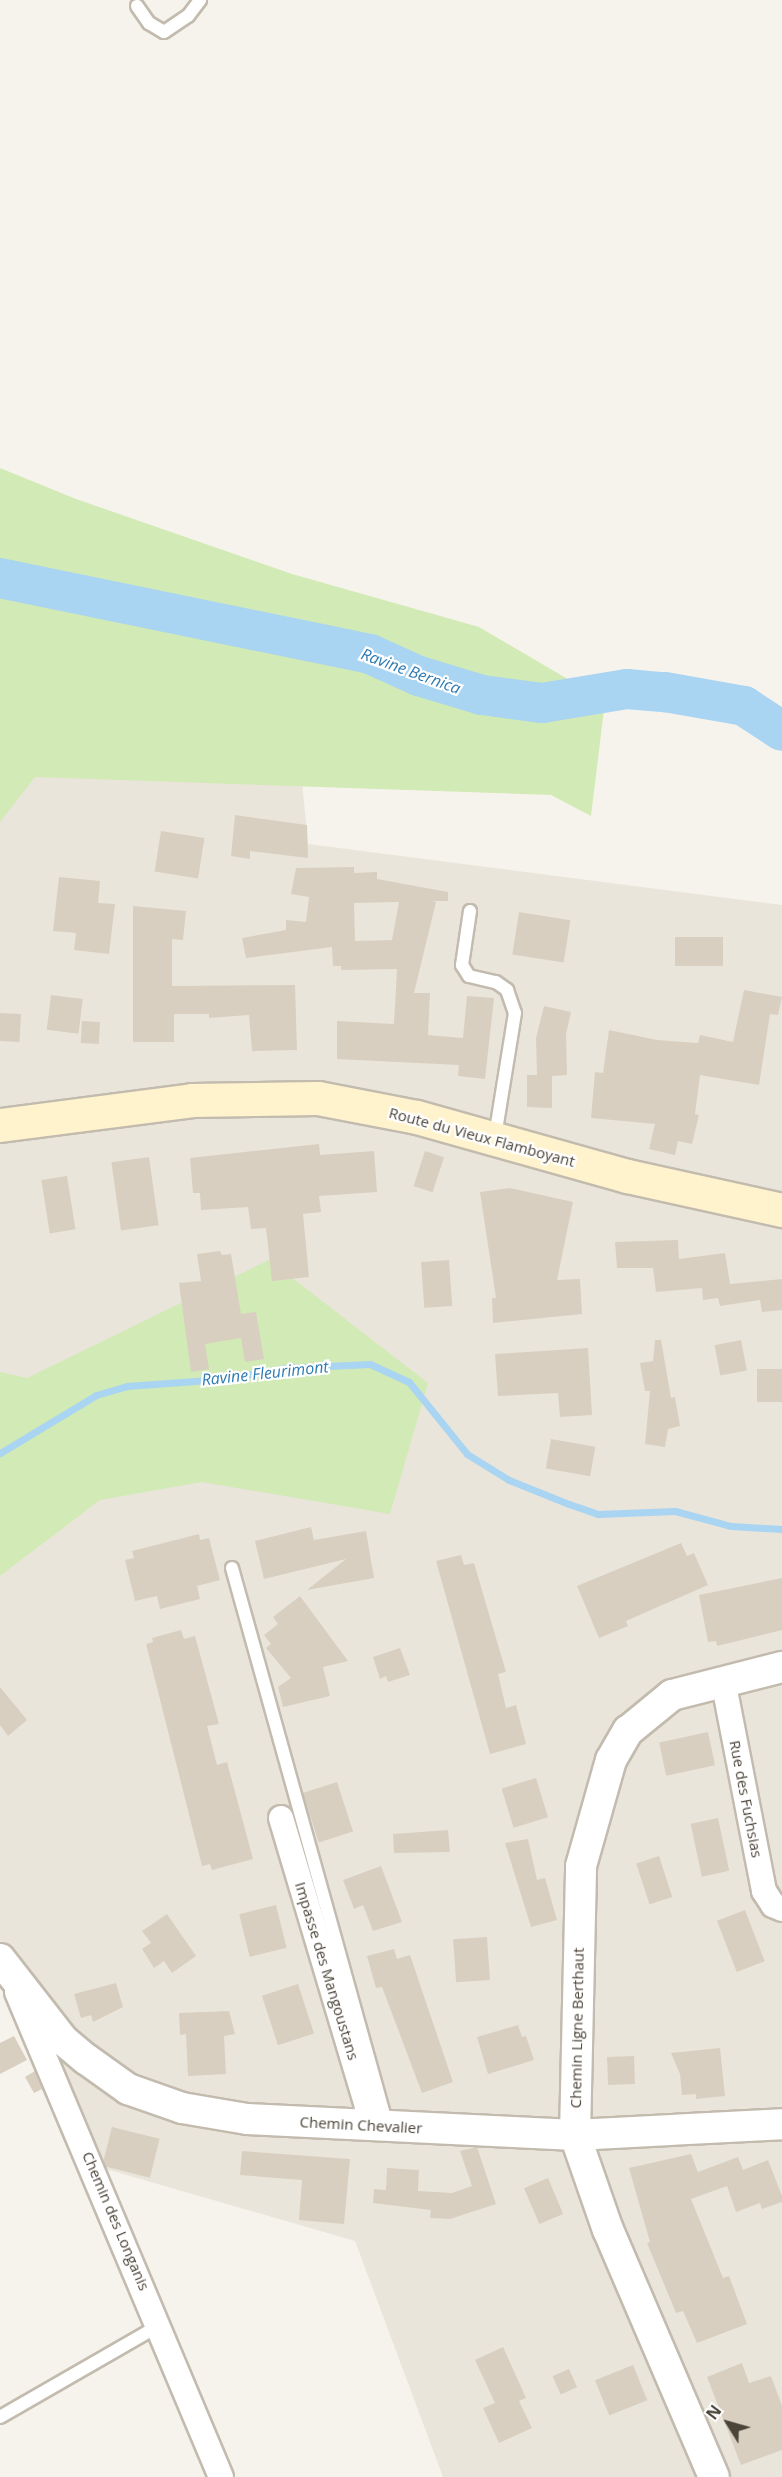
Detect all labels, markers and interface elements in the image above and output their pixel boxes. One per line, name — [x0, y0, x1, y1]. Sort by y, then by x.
water label: Ravine Bernica — [359, 644, 463, 698]
street label: Route du Vieux Flamboyant — [387, 1103, 577, 1171]
water label: Ravine Fleurimont — [201, 1357, 329, 1389]
street label: Rue des Fuchsias — [726, 1739, 766, 1859]
street label: Impasse des Mangoustans — [291, 1880, 363, 2062]
street label: Chemin Ligne Berthaut — [567, 1947, 587, 2109]
street label: Chemin Chevalier — [299, 2113, 423, 2137]
street label: Chemin des Longanis — [79, 2149, 153, 2293]
north arrow — [698, 2393, 758, 2453]
text: N — [701, 2400, 726, 2424]

